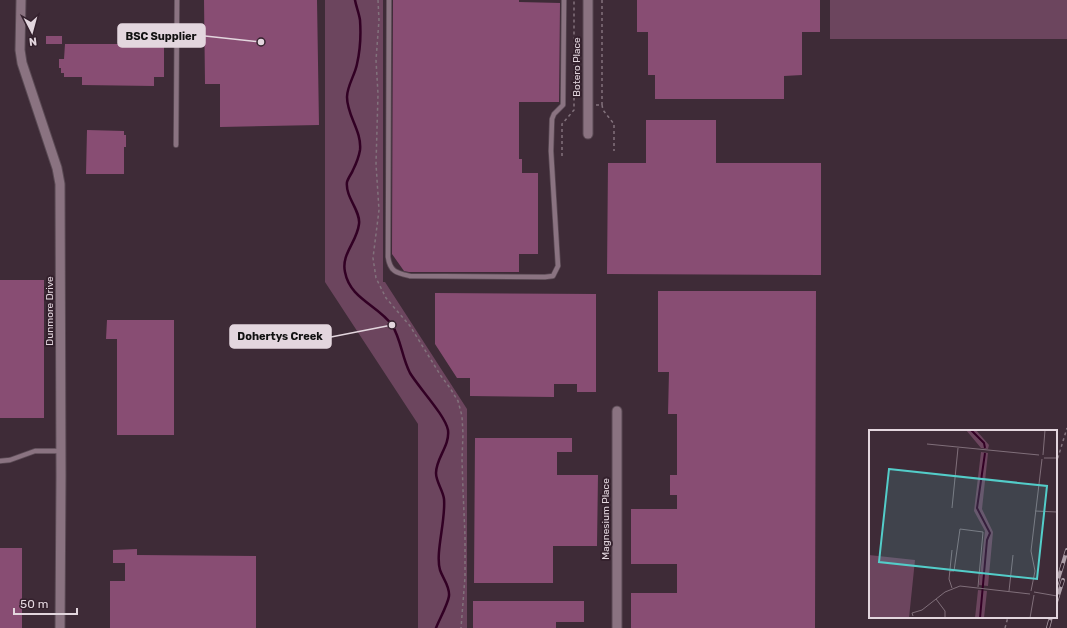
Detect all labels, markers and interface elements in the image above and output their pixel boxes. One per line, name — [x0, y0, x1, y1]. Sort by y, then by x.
north arrow — [12, 12, 52, 52]
callout: BSC Supplier — [118, 24, 205, 47]
text: BSC Supplier — [125, 30, 197, 43]
text: N — [28, 35, 38, 48]
street label: Botero Place — [571, 37, 583, 97]
street label: Dunmore Drive — [44, 276, 56, 346]
callout: Dohertys Creek — [230, 325, 331, 348]
text: Dohertys Creek — [237, 330, 323, 343]
inset map — [869, 430, 1057, 618]
street label: Magnesium Place — [600, 478, 612, 560]
scale bar — [14, 590, 77, 616]
text: 50 m — [20, 597, 48, 611]

